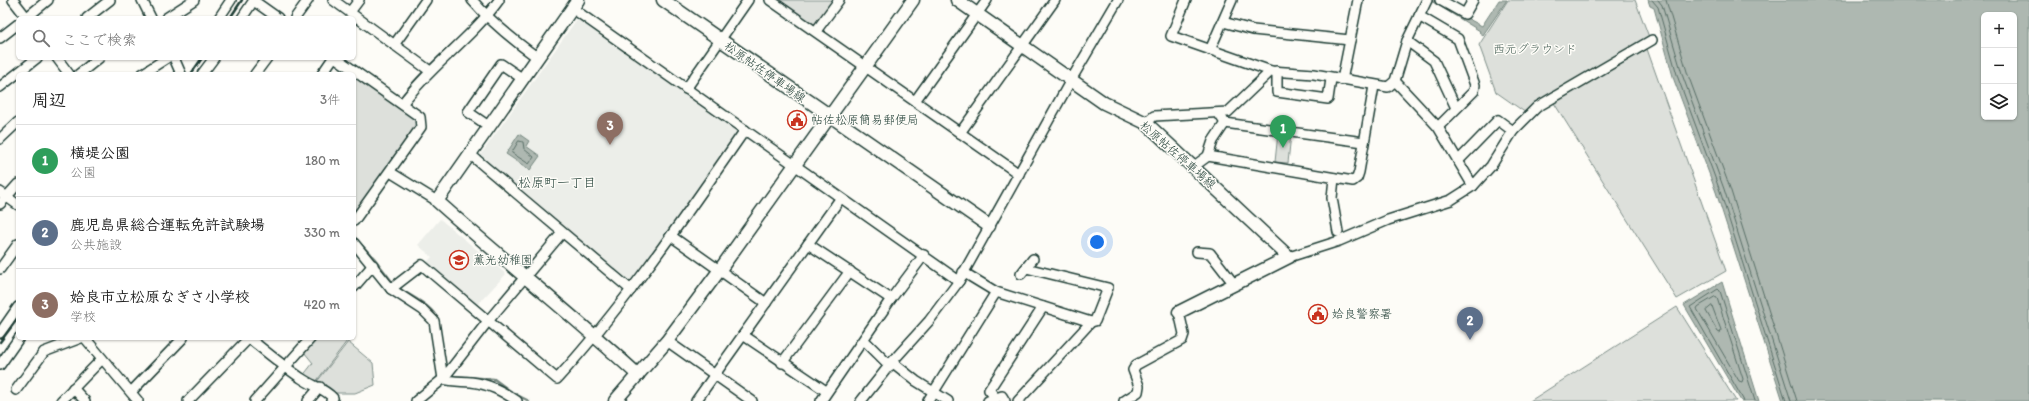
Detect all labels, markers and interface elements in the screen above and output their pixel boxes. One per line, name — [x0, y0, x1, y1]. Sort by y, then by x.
map controls — [1981, 12, 2017, 120]
button: + — [1981, 12, 2017, 48]
search box — [16, 16, 356, 60]
icon: search — [30, 27, 52, 49]
text: ここで検索 — [62, 31, 137, 49]
street label: 松原帖佐停車場線 — [722, 39, 808, 105]
park label: 西元グラウンド — [1493, 42, 1577, 56]
button: − — [1981, 48, 2017, 84]
button: layers — [1981, 84, 2017, 120]
text: 周辺 — [32, 90, 66, 110]
text: 3件 — [320, 92, 340, 107]
public building icon: 帖佐松原簡易郵便局 — [786, 109, 808, 131]
pin: 3 — [597, 112, 623, 145]
place label: 帖佐松原簡易郵便局 — [811, 113, 919, 127]
pin: 1 — [1270, 115, 1296, 148]
street label: 松原帖佐停車場線 — [1137, 118, 1219, 192]
text: 横堤公園 — [70, 144, 130, 162]
text: 1 — [42, 153, 48, 168]
text: 180 m — [305, 153, 340, 168]
text: 公園 — [70, 165, 96, 180]
district label: 松原町一丁目 — [518, 175, 596, 190]
text: 鹿児島県総合運転免許試験場 — [70, 216, 265, 234]
text: 2 — [42, 225, 48, 240]
text: 330 m — [304, 225, 340, 240]
your location — [1087, 232, 1107, 252]
text: 公共施設 — [70, 237, 122, 252]
school or university icon: 薫光幼稚園 — [448, 249, 470, 271]
place label: 薫光幼稚園 — [473, 253, 533, 267]
text: 姶良市立松原なぎさ小学校 — [70, 288, 250, 306]
text: 3 — [41, 297, 49, 312]
text: 420 m — [303, 297, 340, 312]
public building icon: 姶良警察署 — [1307, 303, 1329, 325]
place label: 姶良警察署 — [1332, 307, 1392, 321]
pin: 2 — [1457, 307, 1483, 340]
text: 学校 — [70, 309, 96, 324]

